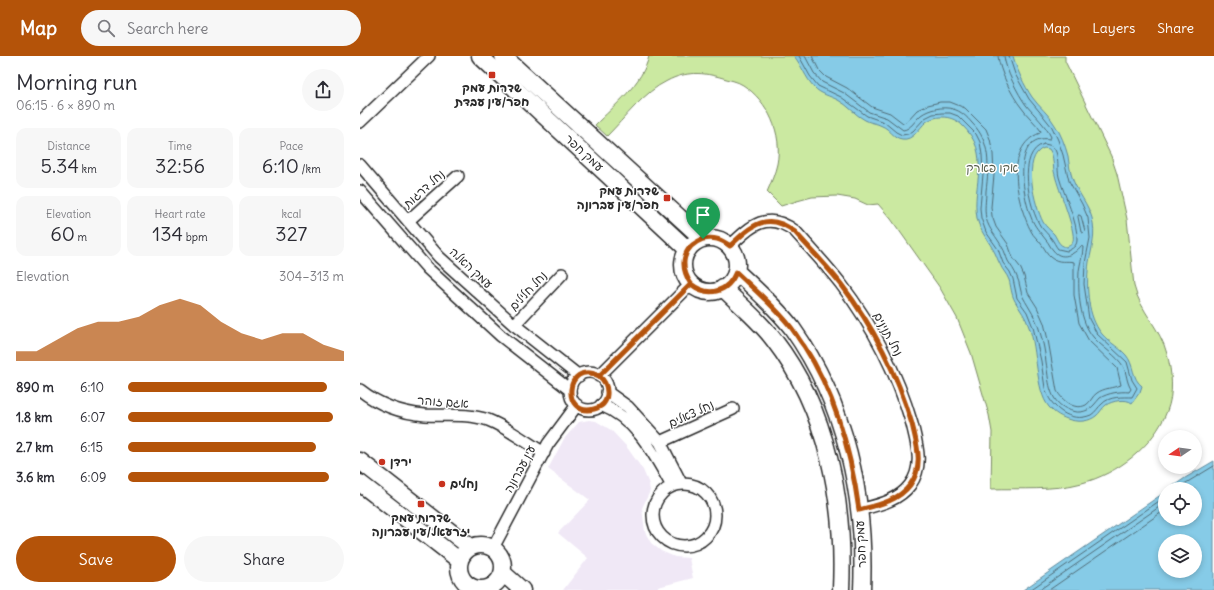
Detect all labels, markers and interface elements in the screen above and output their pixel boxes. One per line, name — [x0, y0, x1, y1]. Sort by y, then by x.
search box — [81, 10, 361, 46]
text: Map — [20, 16, 57, 40]
icon: search — [95, 17, 117, 39]
text: Search here — [127, 19, 208, 38]
text: Map — [1043, 19, 1070, 37]
text: Layers — [1092, 19, 1135, 37]
text: Share — [1157, 19, 1194, 37]
text: Morning run — [16, 68, 138, 96]
button: share — [302, 69, 344, 111]
marker: שדרות עמק חפר/עין עבדת — [487, 70, 497, 80]
place label: שדרות עמק חפר/עין עבדת — [454, 80, 529, 109]
text: 06:15 · 6 × 890 m — [16, 97, 115, 114]
street label: עמק חפר — [562, 131, 607, 174]
text: Distance — [47, 139, 90, 153]
text: Time — [168, 139, 192, 153]
text: Pace — [279, 139, 303, 153]
text: 5.34 — [40, 153, 79, 178]
text: 32:56 — [155, 153, 205, 178]
text: 6:10 — [262, 153, 299, 178]
park label: אקו פארק — [966, 160, 1018, 175]
text: km — [79, 162, 97, 176]
text: /km — [299, 162, 321, 176]
street label: נחל דרגות — [399, 166, 447, 212]
place label: שדרות עמק חפר/עין עברונה — [577, 183, 659, 212]
marker: שדרות עמק חפר/עין עברונה — [662, 193, 672, 203]
pin — [686, 198, 720, 239]
icon: arrive — [692, 204, 714, 226]
text: Elevation — [46, 207, 91, 221]
text: Heart rate — [154, 207, 206, 221]
text: kcal — [281, 207, 301, 221]
text: 60 — [50, 221, 75, 246]
text: 134 — [152, 221, 183, 246]
text: 327 — [275, 221, 307, 246]
text: m — [75, 230, 87, 244]
text: bpm — [183, 230, 208, 244]
street label: עמק האלה — [447, 244, 496, 291]
text: Elevation — [16, 268, 69, 285]
text: 304–313 m — [279, 268, 344, 285]
street label: נחל חלילים — [506, 268, 550, 313]
street label: נחל תנינים — [870, 309, 907, 358]
text: 890 m — [16, 379, 54, 396]
text: 6:10 — [80, 379, 104, 396]
street label: אגם זוהר — [417, 392, 469, 411]
street label: נחל צאלים — [666, 396, 716, 431]
text: 1.8 km — [16, 409, 52, 426]
text: 6:07 — [80, 409, 105, 426]
north arrow — [1158, 430, 1202, 474]
map controls — [1158, 430, 1202, 578]
text: 2.7 km — [16, 439, 53, 456]
text: 6:15 — [80, 439, 103, 456]
street label: עין עברונה — [501, 442, 538, 495]
place label: ירדן — [390, 454, 412, 470]
marker: ירדן — [377, 457, 387, 467]
text: 3.6 km — [16, 469, 55, 486]
text: 6:09 — [80, 469, 106, 486]
place label: נחלים — [450, 476, 478, 492]
marker: נחלים — [437, 479, 447, 489]
button: locate — [1158, 482, 1202, 526]
marker: שדרות עמק יזרעאל/עין עברונה — [416, 499, 426, 509]
place label: שדרות עמק יזרעאל/עין עברונה — [372, 510, 470, 539]
street label: עמק חפר — [852, 520, 869, 568]
button: layers — [1158, 534, 1202, 578]
button: Save — [16, 536, 176, 582]
button: Share — [184, 536, 344, 582]

